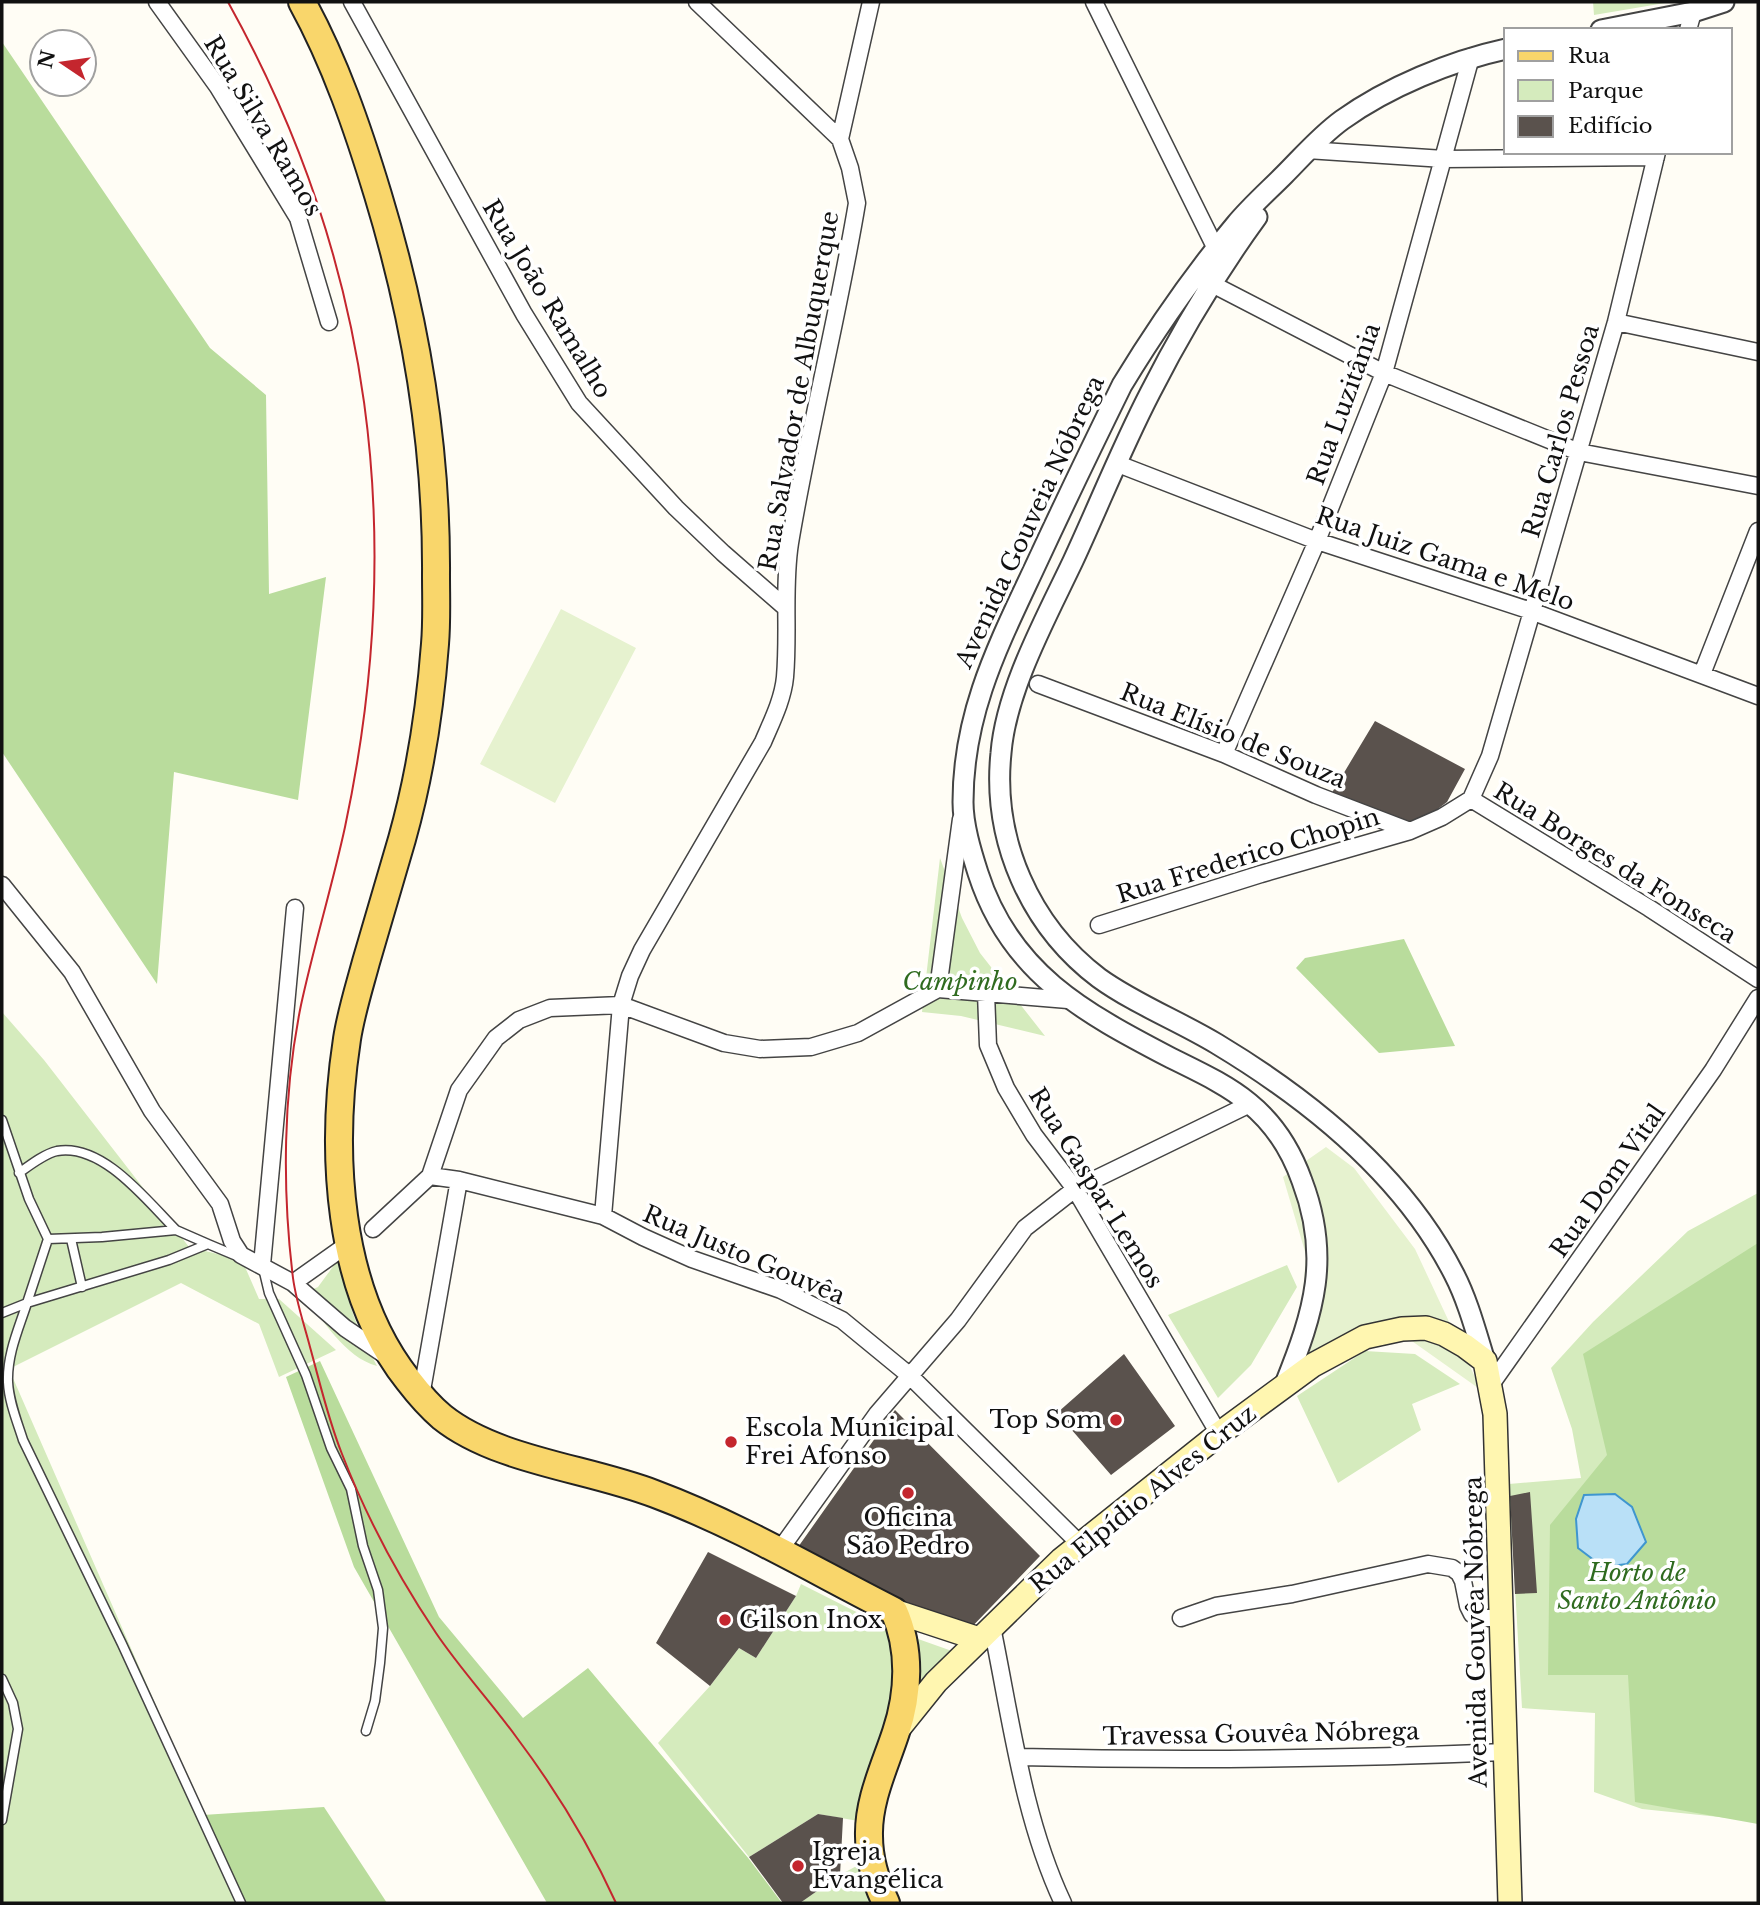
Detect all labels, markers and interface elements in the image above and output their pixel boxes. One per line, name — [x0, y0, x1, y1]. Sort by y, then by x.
north arrow — [28, 28, 98, 98]
legend — [1504, 28, 1732, 154]
street label: Rua Silva Ramos — [198, 30, 329, 221]
text: Rua — [1568, 43, 1611, 69]
text: N — [34, 48, 60, 71]
text: Parque — [1568, 78, 1643, 104]
text: Edifício — [1568, 113, 1653, 139]
street label: Rua João Ramalho — [477, 194, 618, 403]
street label: Rua Salvador de Albuquerque — [753, 209, 844, 573]
street label: Rua Luzitânia — [1301, 318, 1387, 489]
street label: Rua Carlos Pessoa — [1516, 320, 1605, 541]
street label: Avenida Gouveia Nóbrega — [948, 370, 1110, 674]
street label: Rua Juiz Gama e Melo — [1312, 501, 1578, 616]
street label: Rua Elísio de Souza — [1116, 677, 1351, 794]
street label: Rua Borges da Fonseca — [1489, 776, 1742, 950]
street label: Rua Frederico Chopin — [1113, 802, 1383, 909]
park label: Campinho — [902, 967, 1018, 996]
street label: Rua Gaspar Lemos — [1023, 1082, 1170, 1293]
street label: Rua Dom Vital — [1544, 1098, 1671, 1263]
street label: Rua Justo Gouvêa — [639, 1199, 850, 1310]
street label: Rua Elpídio Alves Cruz — [1024, 1398, 1262, 1599]
place label: Top Som — [990, 1405, 1102, 1434]
marker: Top Som — [1108, 1412, 1124, 1428]
place label: Escola Municipal Frei Afonso — [745, 1413, 955, 1470]
marker: Escola Municipal Frei Afonso — [723, 1434, 739, 1450]
street label: Avenida Gouvêa Nóbrega — [1458, 1475, 1493, 1789]
marker: Oficina São Pedro — [900, 1485, 916, 1501]
place label: Oficina São Pedro — [846, 1503, 970, 1560]
park label: Horto de Santo Antônio — [1557, 1558, 1717, 1615]
place label: Gilson Inox — [739, 1605, 882, 1634]
marker: Gilson Inox — [717, 1612, 733, 1628]
street label: Travessa Gouvêa Nóbrega — [1102, 1716, 1420, 1751]
place label: Igreja Evangélica — [812, 1837, 944, 1894]
marker: Igreja Evangélica — [790, 1858, 806, 1874]

